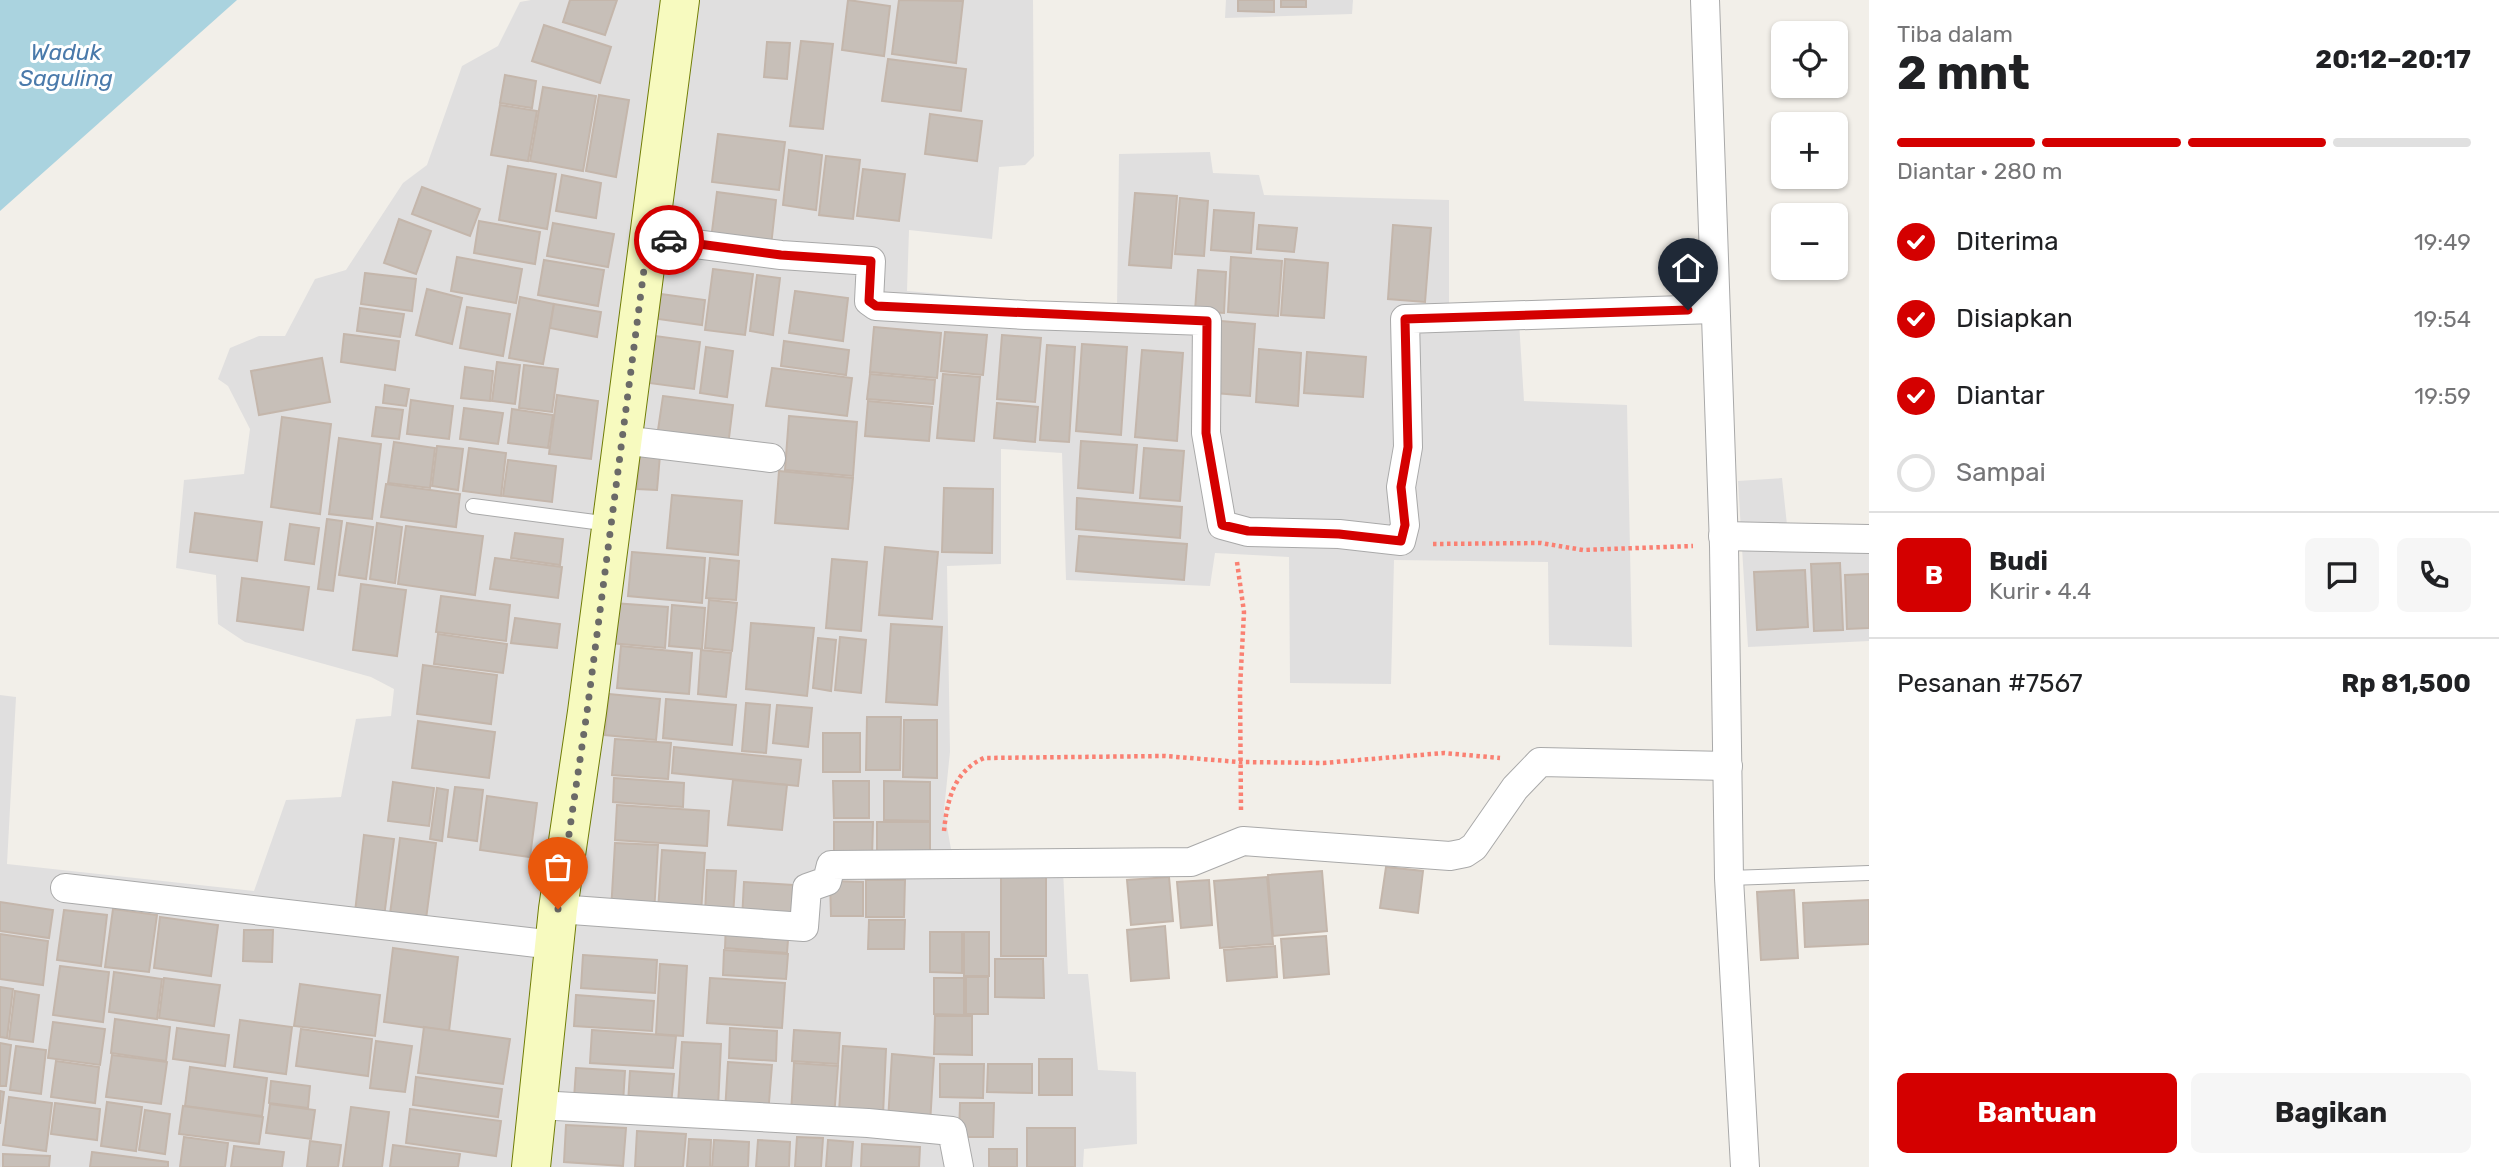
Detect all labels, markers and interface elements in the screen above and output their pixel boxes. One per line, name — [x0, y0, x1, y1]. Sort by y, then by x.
text: Tiba dalam — [1897, 20, 2013, 48]
map controls — [1771, 21, 1848, 280]
button: locate — [1771, 21, 1848, 98]
water label: Waduk Saguling — [19, 38, 113, 92]
text: 20:12–20:17 — [2315, 44, 2471, 75]
text: 2 mnt — [1897, 46, 2030, 101]
button: + — [1771, 112, 1848, 189]
text: Diantar · 280 m — [1897, 157, 2062, 185]
button: − — [1771, 203, 1848, 280]
courier — [634, 205, 704, 275]
icon: car — [650, 221, 688, 259]
icon: check — [1897, 223, 1935, 261]
text: Diterima — [1956, 226, 2059, 257]
text: 19:49 — [2414, 228, 2471, 256]
pin — [1658, 238, 1718, 310]
icon: home — [1669, 249, 1707, 287]
icon: check — [1897, 300, 1935, 338]
text: Disiapkan — [1956, 303, 2073, 334]
text: 19:54 — [2414, 305, 2471, 333]
icon: check — [1897, 377, 1935, 415]
text: Diantar — [1956, 380, 2045, 411]
text: 19:59 — [2414, 382, 2471, 410]
text: Sampai — [1956, 457, 2046, 488]
button: chat — [2305, 538, 2379, 612]
button: phone — [2397, 538, 2471, 612]
text: Budi — [1989, 546, 2048, 577]
text: B — [1925, 560, 1943, 591]
text: Kurir · 4.4 — [1989, 577, 2091, 605]
text: Pesanan #7567 — [1897, 668, 2083, 699]
text: Rp 81,500 — [2341, 668, 2471, 699]
pin — [528, 837, 588, 909]
icon: bag — [539, 848, 577, 886]
button: Bantuan — [1897, 1073, 2177, 1153]
button: Bagikan — [2191, 1073, 2471, 1153]

